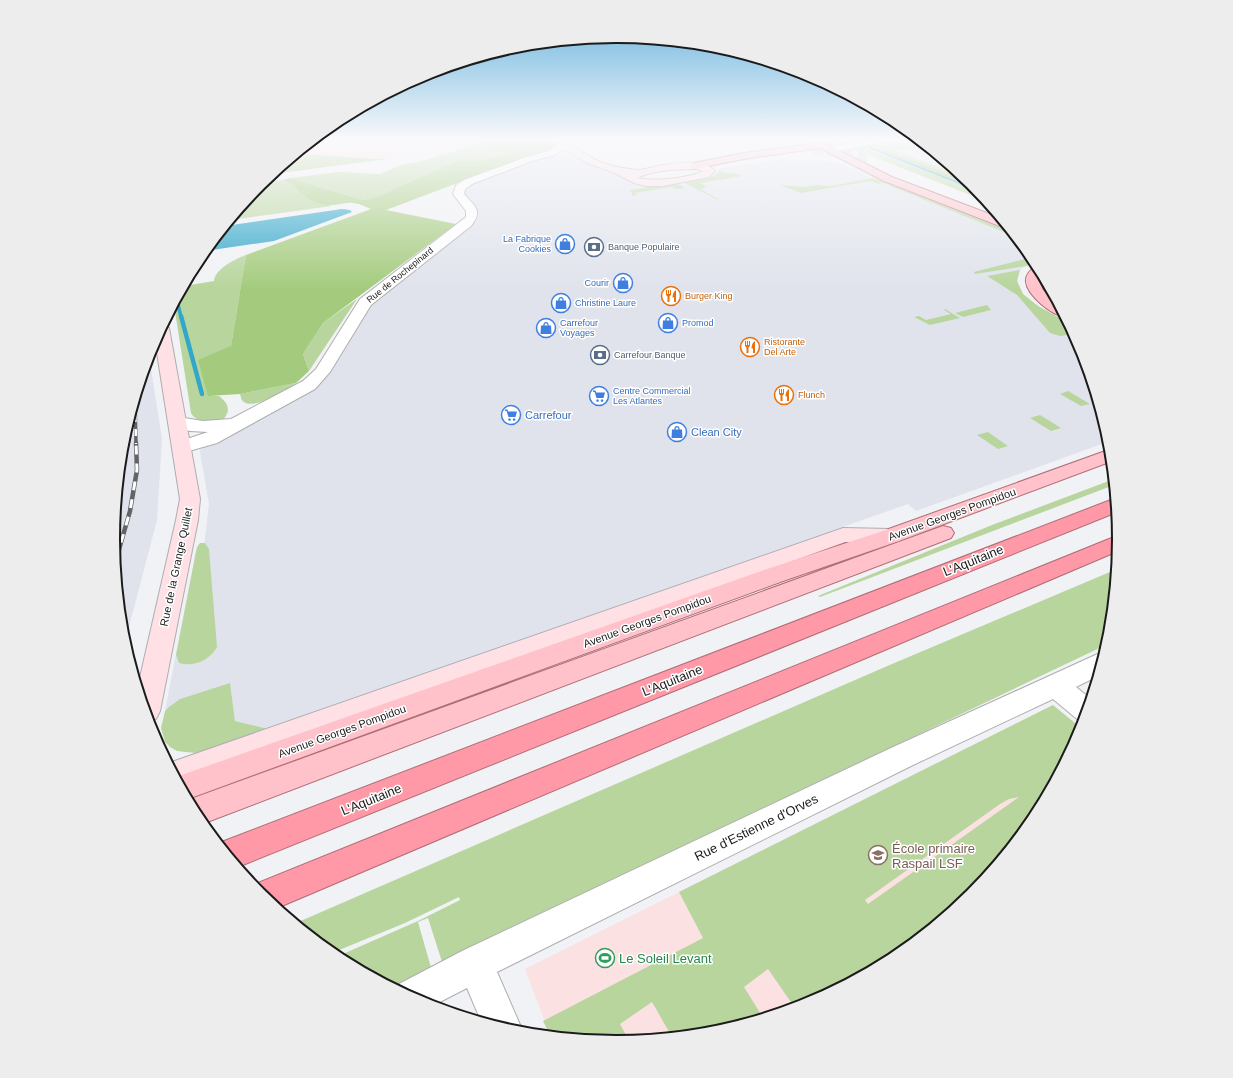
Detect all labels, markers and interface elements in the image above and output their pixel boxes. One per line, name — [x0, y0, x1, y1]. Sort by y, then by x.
shop icon: La Fabrique Cookies — [554, 233, 576, 255]
place label: La Fabrique Cookies — [503, 234, 551, 254]
bank icon: Banque Populaire — [583, 236, 605, 258]
place label: Banque Populaire — [608, 242, 680, 252]
street label: Rue de Rochepinard — [365, 245, 435, 305]
shop icon: Courir — [612, 272, 634, 294]
place label: Courir — [584, 278, 609, 288]
restaurant icon: Burger King — [660, 285, 682, 307]
place label: Burger King — [685, 291, 733, 301]
shop icon: Christine Laure — [550, 292, 572, 314]
place label: Christine Laure — [575, 298, 636, 308]
shop icon: Promod — [657, 312, 679, 334]
shop icon: Carrefour Voyages — [535, 317, 557, 339]
place label: Carrefour Voyages — [560, 318, 598, 338]
place label: Promod — [682, 318, 714, 328]
restaurant icon: Ristorante Del Arte — [739, 336, 761, 358]
place label: Ristorante Del Arte — [764, 337, 805, 357]
bank icon: Carrefour Banque — [589, 344, 611, 366]
place label: Carrefour Banque — [614, 350, 686, 360]
restaurant icon: Flunch — [773, 384, 795, 406]
supermarket icon: Centre Commercial Les Atlantes — [588, 385, 610, 407]
place label: Centre Commercial Les Atlantes — [613, 386, 691, 406]
place label: Flunch — [798, 390, 825, 400]
supermarket icon: Carrefour — [500, 404, 522, 426]
place label: Carrefour — [525, 409, 572, 421]
shop icon: Clean City — [666, 421, 688, 443]
place label: Clean City — [691, 426, 742, 438]
street label: Avenue Georges Pompidou — [887, 485, 1017, 543]
street label: Rue de la Grange Quillet — [158, 507, 194, 627]
street label: L'Aquitaine — [941, 542, 1006, 579]
street label: Avenue Georges Pompidou — [582, 592, 712, 650]
street label: L'Aquitaine — [640, 662, 705, 699]
street label: Avenue Georges Pompidou — [277, 702, 407, 760]
street label: L'Aquitaine — [339, 781, 404, 818]
street label: Rue d'Estienne d'Orves — [692, 791, 821, 864]
place label: École primaire Raspail LSF — [892, 841, 975, 871]
school or university icon: École primaire Raspail LSF — [867, 844, 889, 866]
sports icon: Le Soleil Levant — [594, 947, 616, 969]
place label: Le Soleil Levant — [619, 951, 712, 966]

